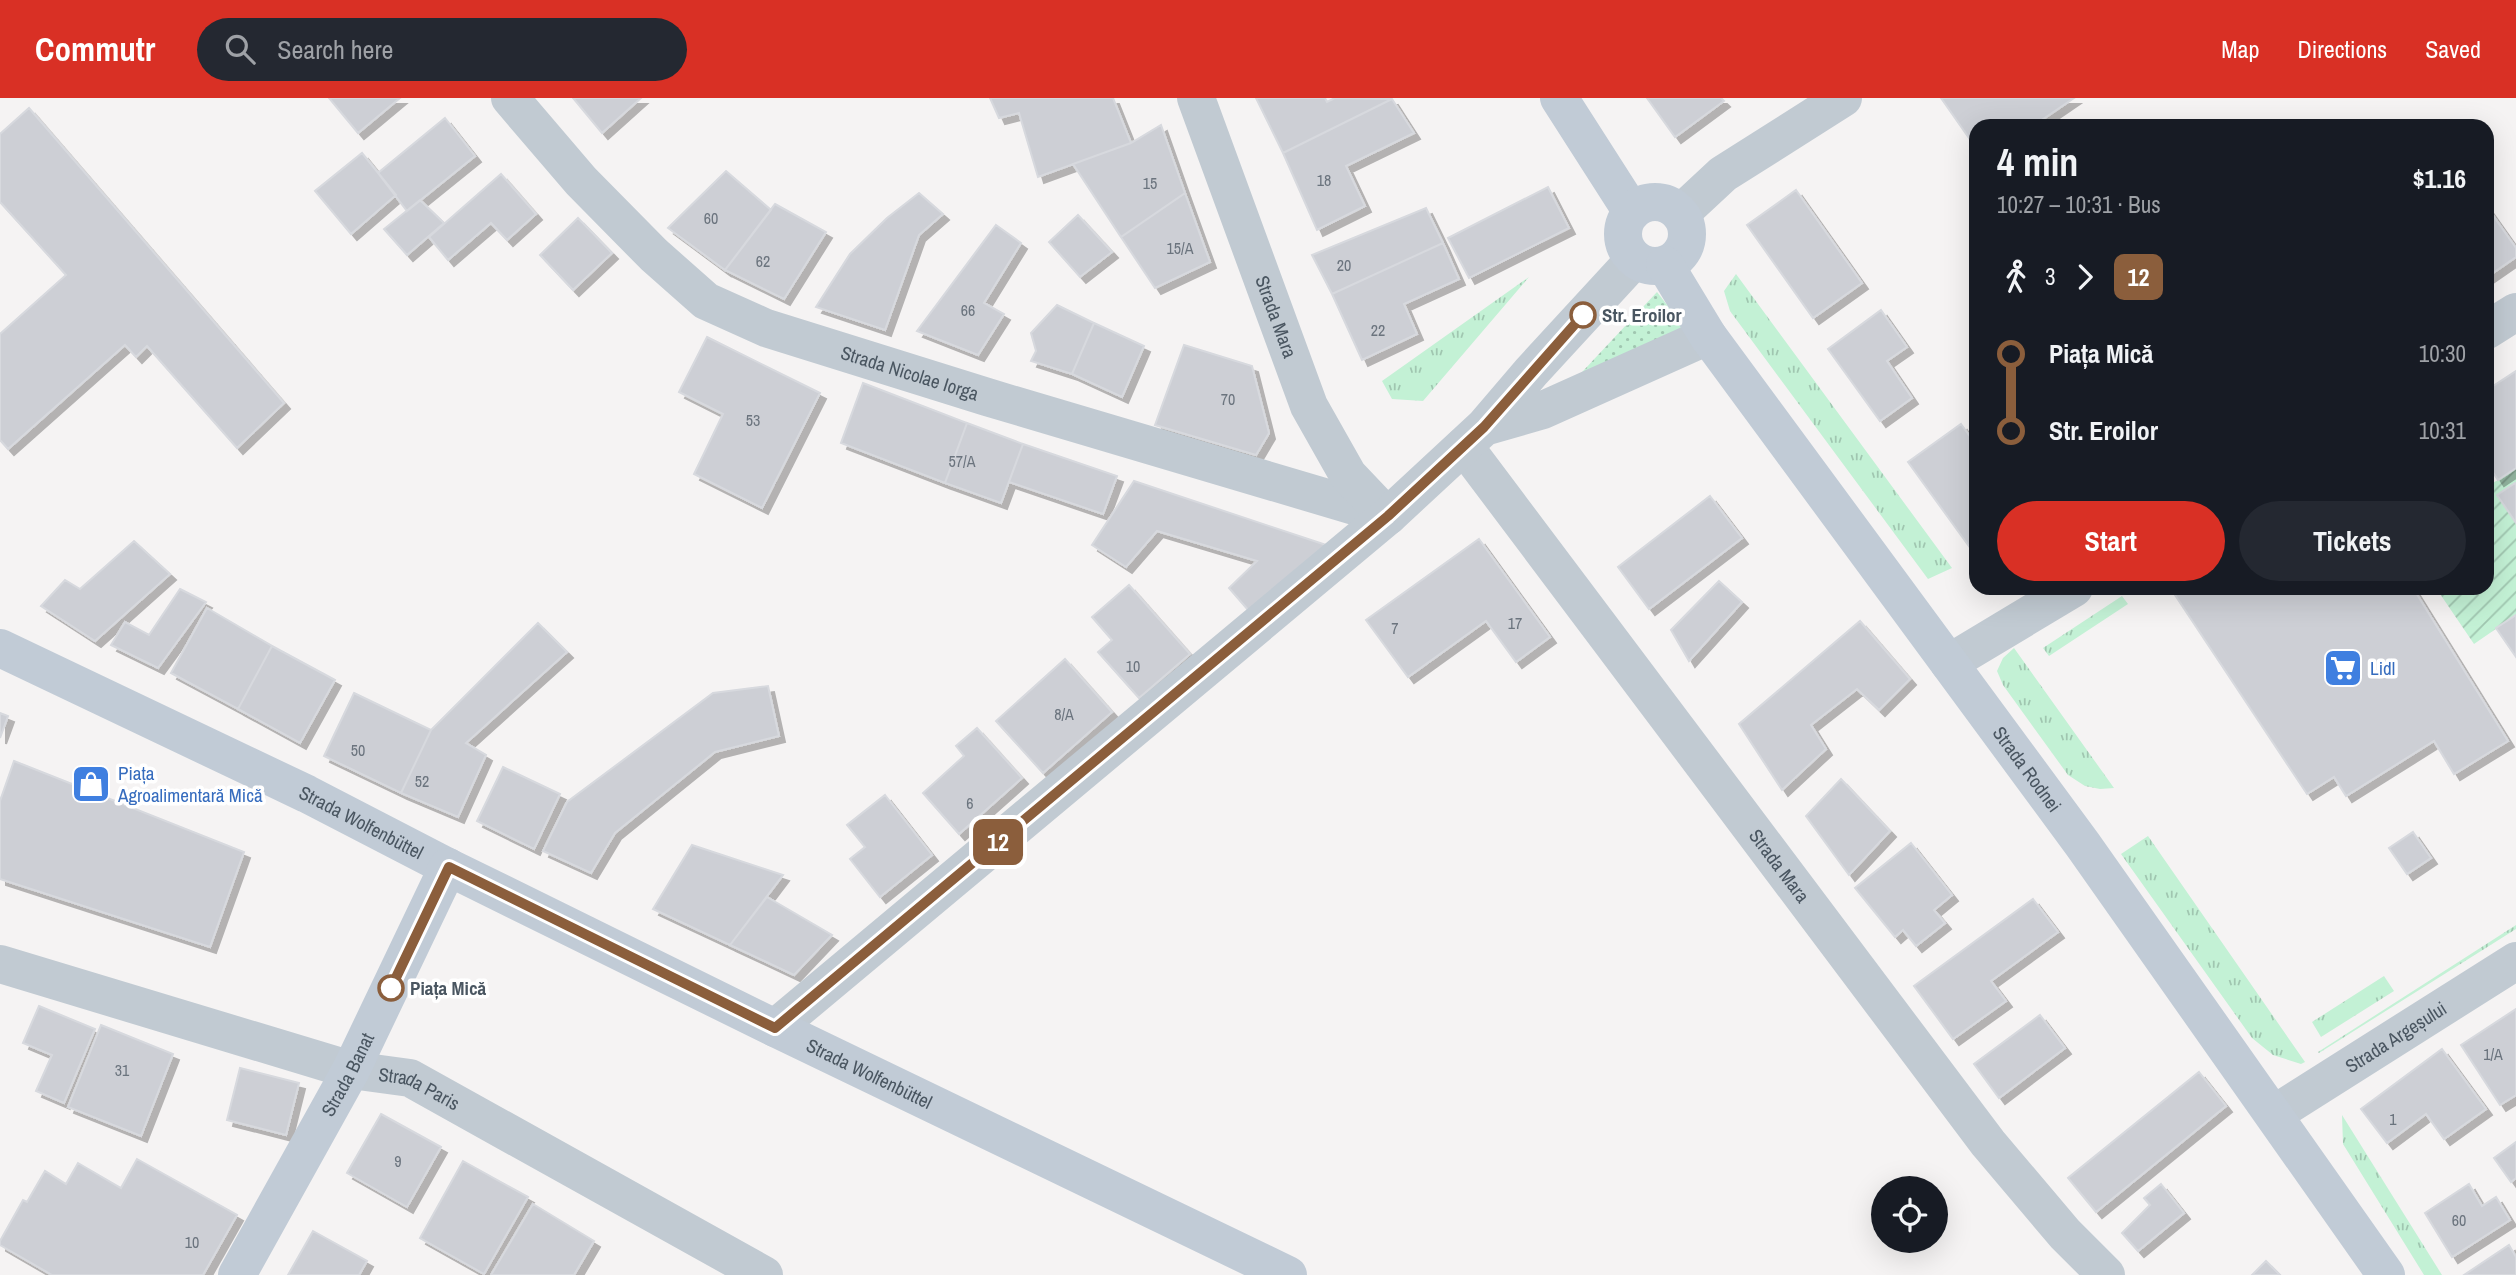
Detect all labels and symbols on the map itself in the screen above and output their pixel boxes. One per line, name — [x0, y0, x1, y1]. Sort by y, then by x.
house number: 18 — [1317, 169, 1331, 191]
house number: 15 — [1143, 172, 1157, 194]
house number: 60 — [704, 207, 718, 229]
house number: 15/A — [1167, 237, 1194, 259]
house number: 62 — [756, 250, 770, 272]
house number: 20 — [1337, 254, 1351, 276]
street label: Strada Mara — [1249, 272, 1303, 362]
house number: 66 — [961, 299, 975, 321]
marker: Str. Eroilor — [1570, 302, 1596, 328]
place label: Str. Eroilor — [1602, 302, 1682, 328]
house number: 22 — [1371, 319, 1385, 341]
street label: Strada Nicolae Iorga — [838, 339, 982, 407]
house number: 70 — [1221, 388, 1235, 410]
house number: 53 — [746, 409, 760, 431]
house number: 57/A — [949, 450, 976, 472]
house number: 17 — [1508, 612, 1522, 634]
house number: 7 — [1391, 617, 1399, 639]
supermarket icon: Lidl — [2322, 647, 2364, 689]
house number: 10 — [1126, 655, 1140, 677]
place label: Lidl — [2370, 655, 2395, 681]
house number: 8/A — [1054, 703, 1074, 725]
street label: Strada Rodnei — [1987, 721, 2067, 817]
house number: 50 — [351, 739, 365, 761]
place label: Piața Agroalimentară Mică — [117, 760, 263, 808]
shop icon: Piața Agroalimentară Mică — [70, 763, 112, 805]
house number: 52 — [415, 770, 429, 792]
street label: Strada Wolfenbüttel — [295, 779, 428, 865]
house number: 6 — [966, 792, 974, 814]
line badge: 12 — [967, 819, 1030, 865]
street label: Strada Mara — [1743, 824, 1816, 908]
marker: Piața Mică — [378, 975, 404, 1001]
place label: Piața Mică — [410, 975, 487, 1001]
street label: Strada Argeșului — [2340, 995, 2451, 1079]
street label: Strada Banat — [315, 1028, 380, 1121]
street label: Strada Wolfenbüttel — [802, 1032, 937, 1115]
house number: 1/A — [2483, 1043, 2503, 1065]
house number: 31 — [115, 1059, 130, 1081]
street label: Strada Paris — [377, 1061, 465, 1116]
house number: 1 — [2389, 1108, 2397, 1130]
house number: 9 — [394, 1150, 402, 1172]
house number: 60 — [2452, 1209, 2466, 1231]
house number: 10 — [185, 1231, 199, 1253]

